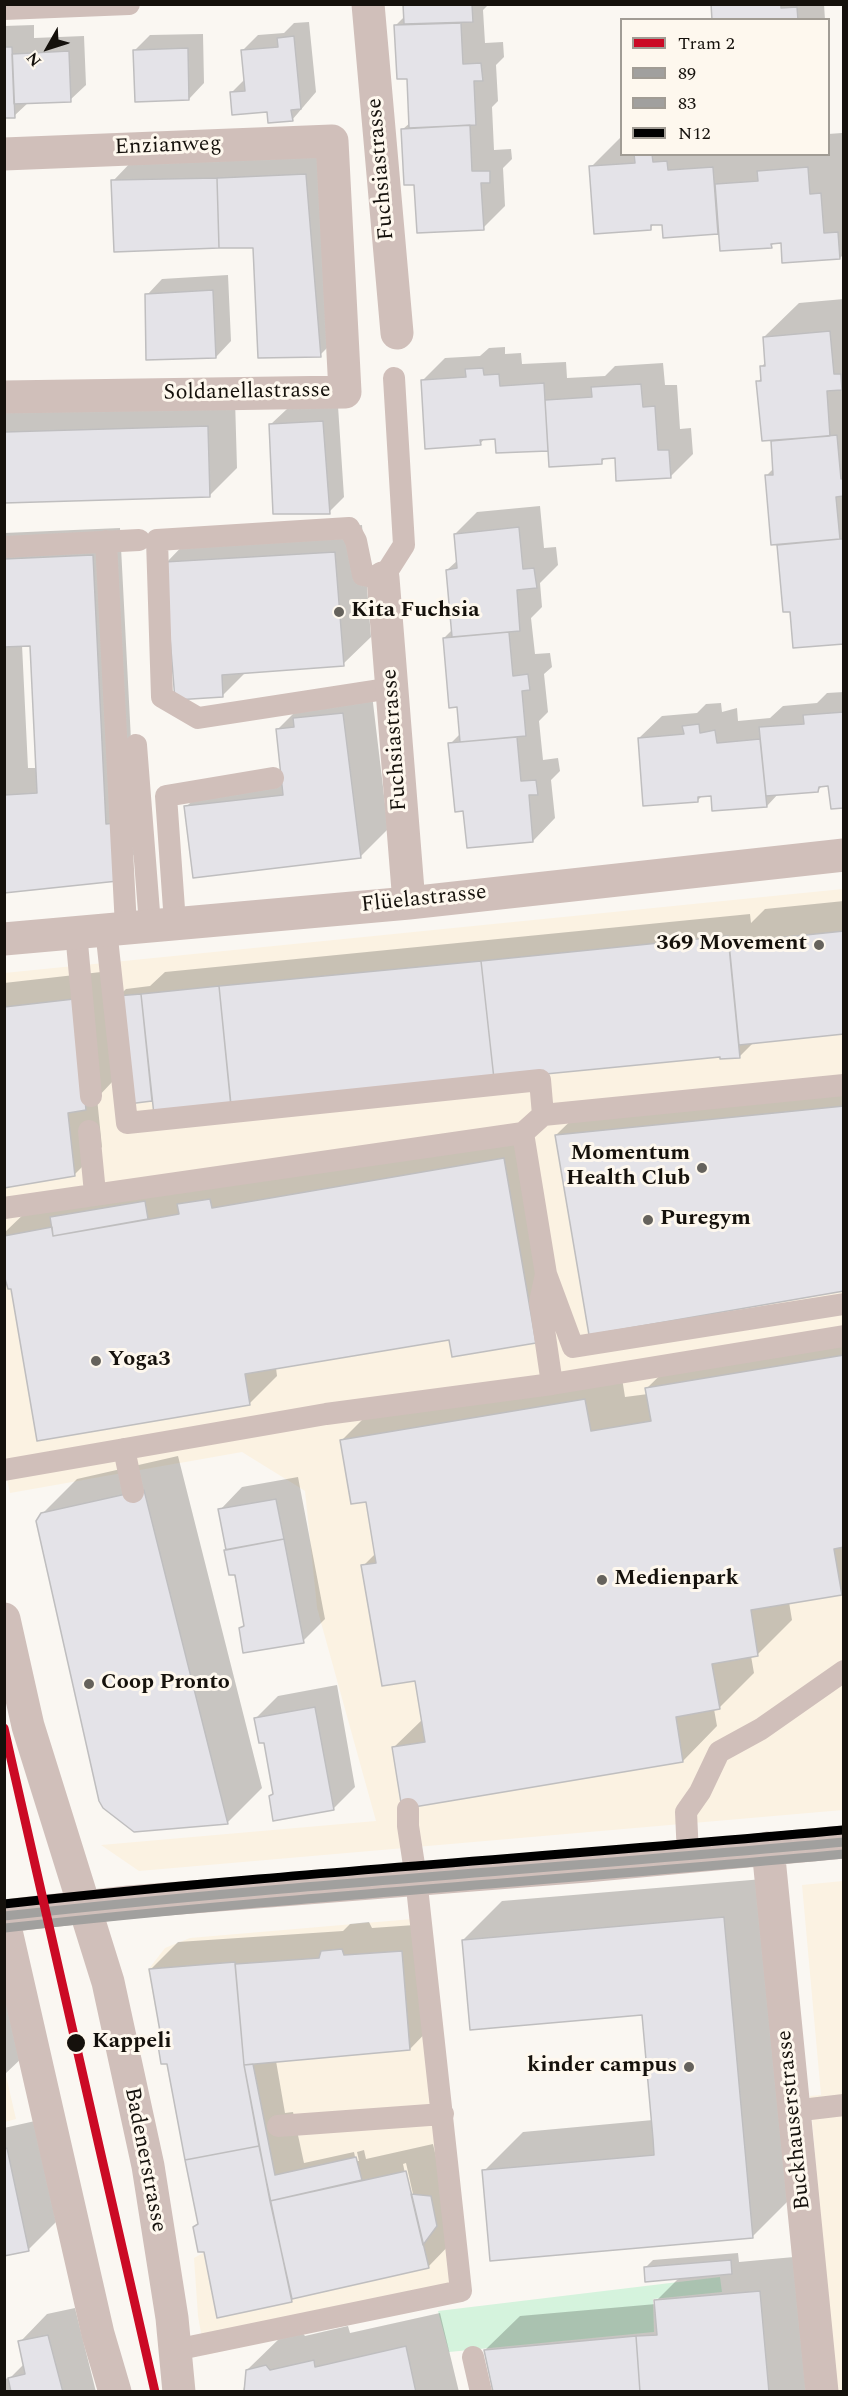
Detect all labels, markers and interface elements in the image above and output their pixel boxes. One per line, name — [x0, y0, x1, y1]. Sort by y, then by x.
north arrow — [18, 18, 78, 78]
legend — [620, 18, 830, 156]
text: Tram 2 — [678, 30, 735, 57]
text: N — [21, 47, 47, 72]
text: 89 — [678, 60, 696, 87]
text: 83 — [678, 90, 696, 117]
street label: Fuchsiastrasse — [363, 97, 401, 241]
text: N12 — [678, 120, 710, 147]
street label: Enzianweg — [114, 132, 222, 162]
street label: Soldanellastrasse — [163, 378, 331, 408]
place label: Kita Fuchsia — [351, 599, 480, 625]
marker: Kita Fuchsia — [332, 605, 346, 619]
street label: Fuchsiastrasse — [378, 668, 414, 812]
street label: Flüelastrasse — [360, 880, 488, 920]
place label: 369 Movement — [656, 932, 807, 958]
marker: 369 Movement — [812, 938, 826, 952]
place label: Momentum Health Club — [566, 1142, 690, 1194]
marker: Momentum Health Club — [695, 1161, 709, 1175]
place label: Puregym — [660, 1207, 751, 1233]
marker: Puregym — [641, 1213, 655, 1227]
place label: Yoga3 — [108, 1348, 171, 1374]
marker: Yoga3 — [89, 1354, 103, 1368]
place label: Medienpark — [614, 1567, 739, 1593]
marker: Medienpark — [595, 1573, 609, 1587]
place label: Coop Pronto — [101, 1671, 230, 1697]
marker: Coop Pronto — [82, 1677, 96, 1691]
street label: Buckhauserstrasse — [772, 2029, 818, 2211]
place label: Kappeli — [92, 2030, 172, 2056]
marker: Kappeli — [65, 2032, 87, 2054]
place label: kinder campus — [527, 2054, 677, 2080]
marker: kinder campus — [682, 2060, 696, 2074]
street label: Badenerstrasse — [117, 2085, 171, 2235]

